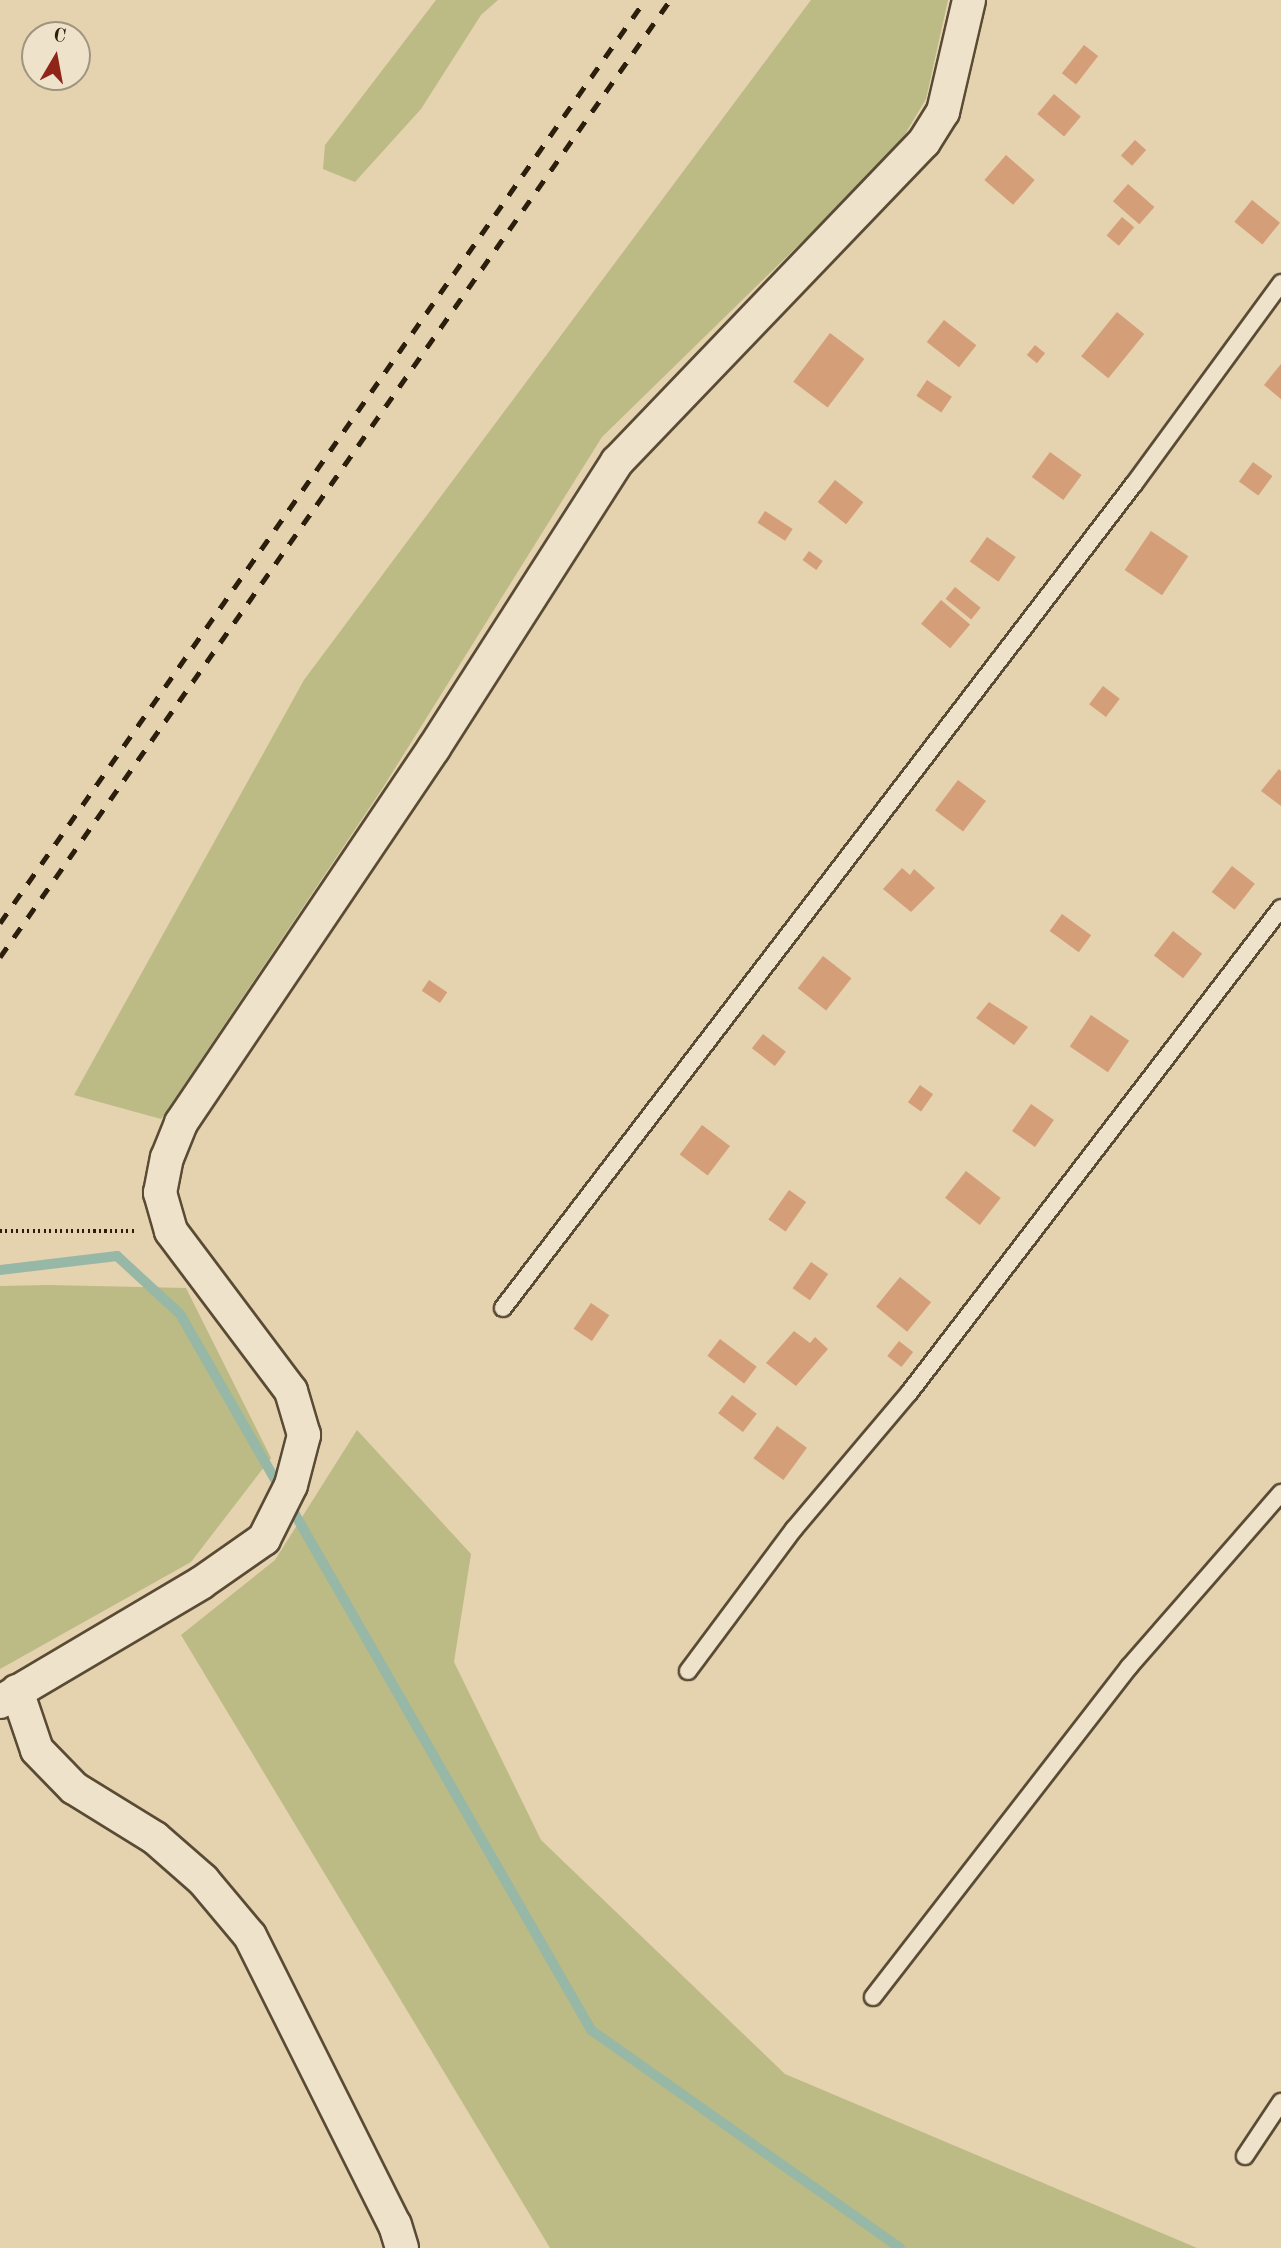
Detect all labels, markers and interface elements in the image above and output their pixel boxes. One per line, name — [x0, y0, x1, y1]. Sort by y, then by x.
north arrow — [21, 21, 91, 91]
text: С — [52, 26, 67, 47]

